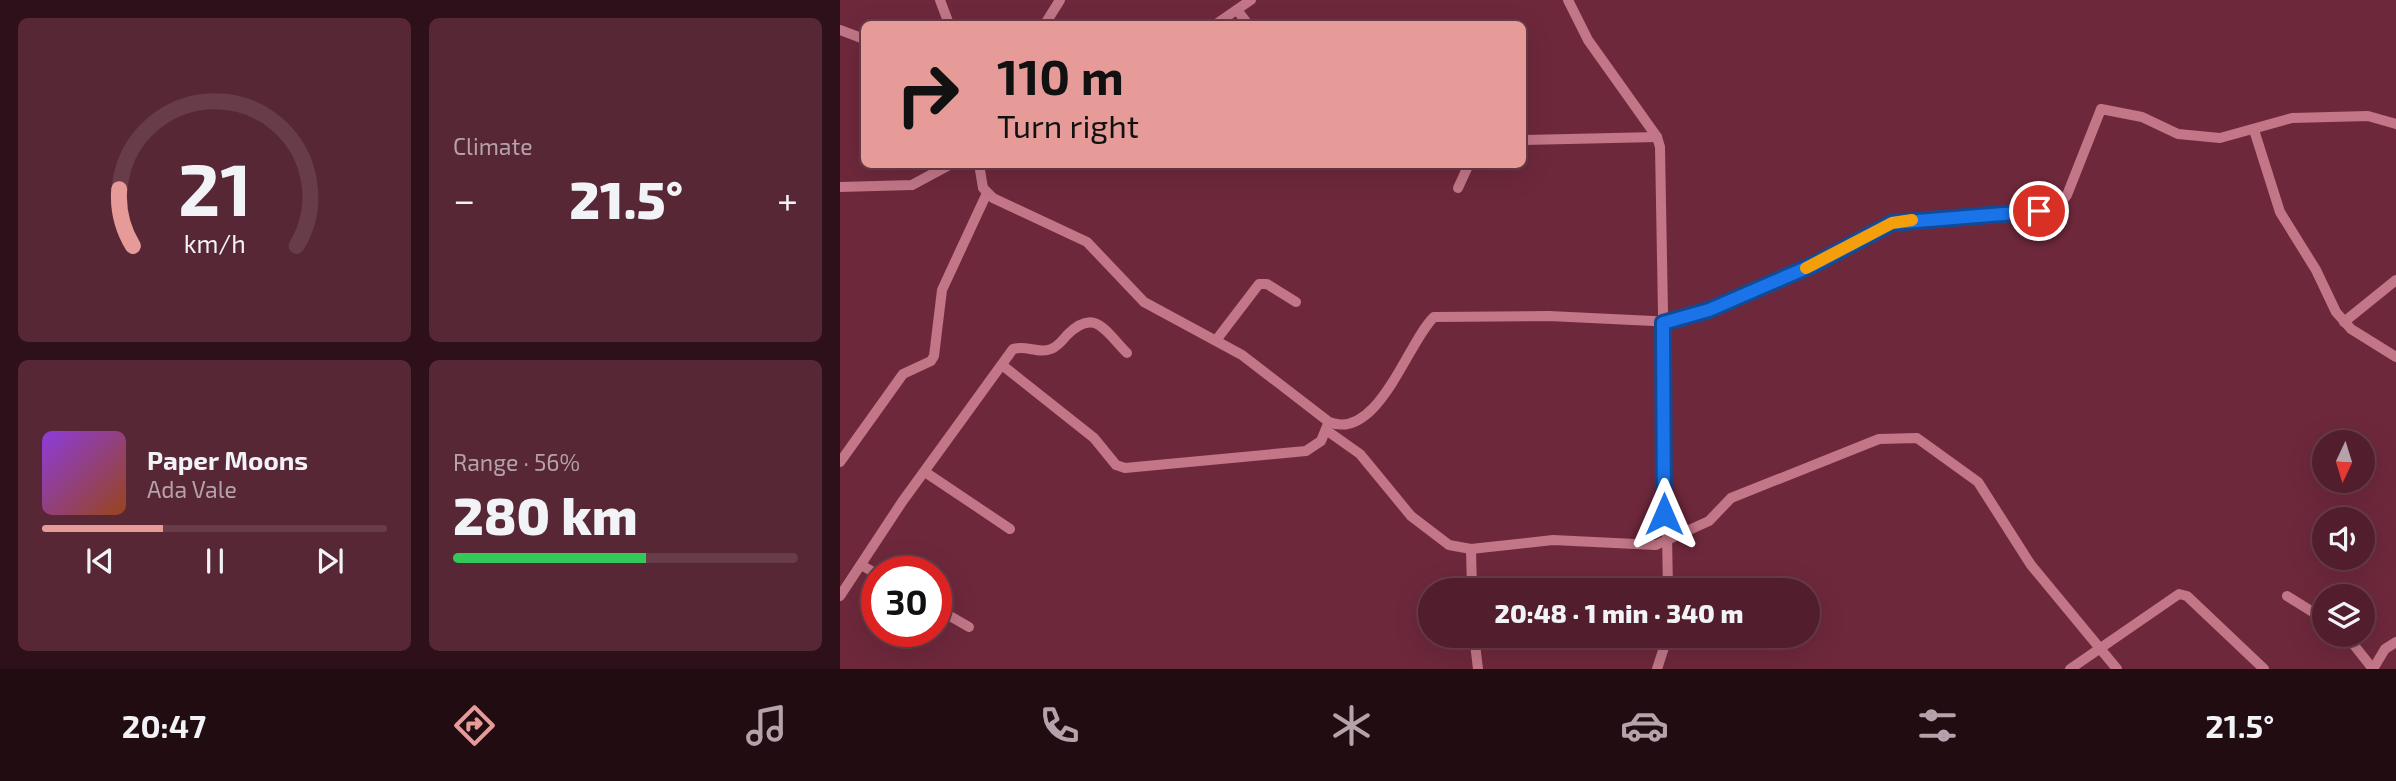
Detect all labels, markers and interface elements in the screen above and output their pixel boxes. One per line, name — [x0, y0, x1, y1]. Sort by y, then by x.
text: 110 m — [997, 46, 1124, 105]
icon: right — [882, 49, 973, 140]
text: Turn right — [997, 106, 1139, 144]
text: Climate — [453, 132, 533, 160]
text: 21 — [178, 143, 251, 231]
text: 21.5° — [569, 167, 683, 229]
text: − — [453, 176, 475, 222]
text: + — [777, 176, 798, 222]
pin — [2009, 181, 2069, 241]
icon: arrive — [2020, 192, 2058, 230]
text: km/h — [183, 228, 246, 258]
north arrow — [2312, 430, 2375, 494]
map controls — [2312, 430, 2375, 647]
text: Paper Moons — [147, 444, 308, 475]
text: Range · 56% — [453, 448, 580, 476]
text: Ada Vale — [147, 475, 237, 503]
position arrow — [1627, 477, 1701, 551]
text: 280 km — [453, 483, 638, 545]
button: sound — [2312, 507, 2375, 570]
icon: previous — [81, 542, 119, 580]
icon: pause — [196, 542, 234, 580]
icon: next — [311, 542, 349, 580]
speed limit sign: 30 — [861, 556, 952, 647]
button: layers — [2312, 584, 2375, 647]
text: 20:48 · 1 min · 340 m — [1495, 597, 1743, 628]
icon: directions — [450, 701, 499, 750]
icon: music — [742, 701, 791, 750]
icon: phone — [1035, 701, 1084, 750]
icon: climate — [1327, 701, 1376, 750]
icon: car — [1620, 701, 1669, 750]
icon: filters — [1913, 701, 1962, 750]
text: 20:47 — [122, 706, 206, 744]
text: 21.5° — [2205, 706, 2274, 744]

